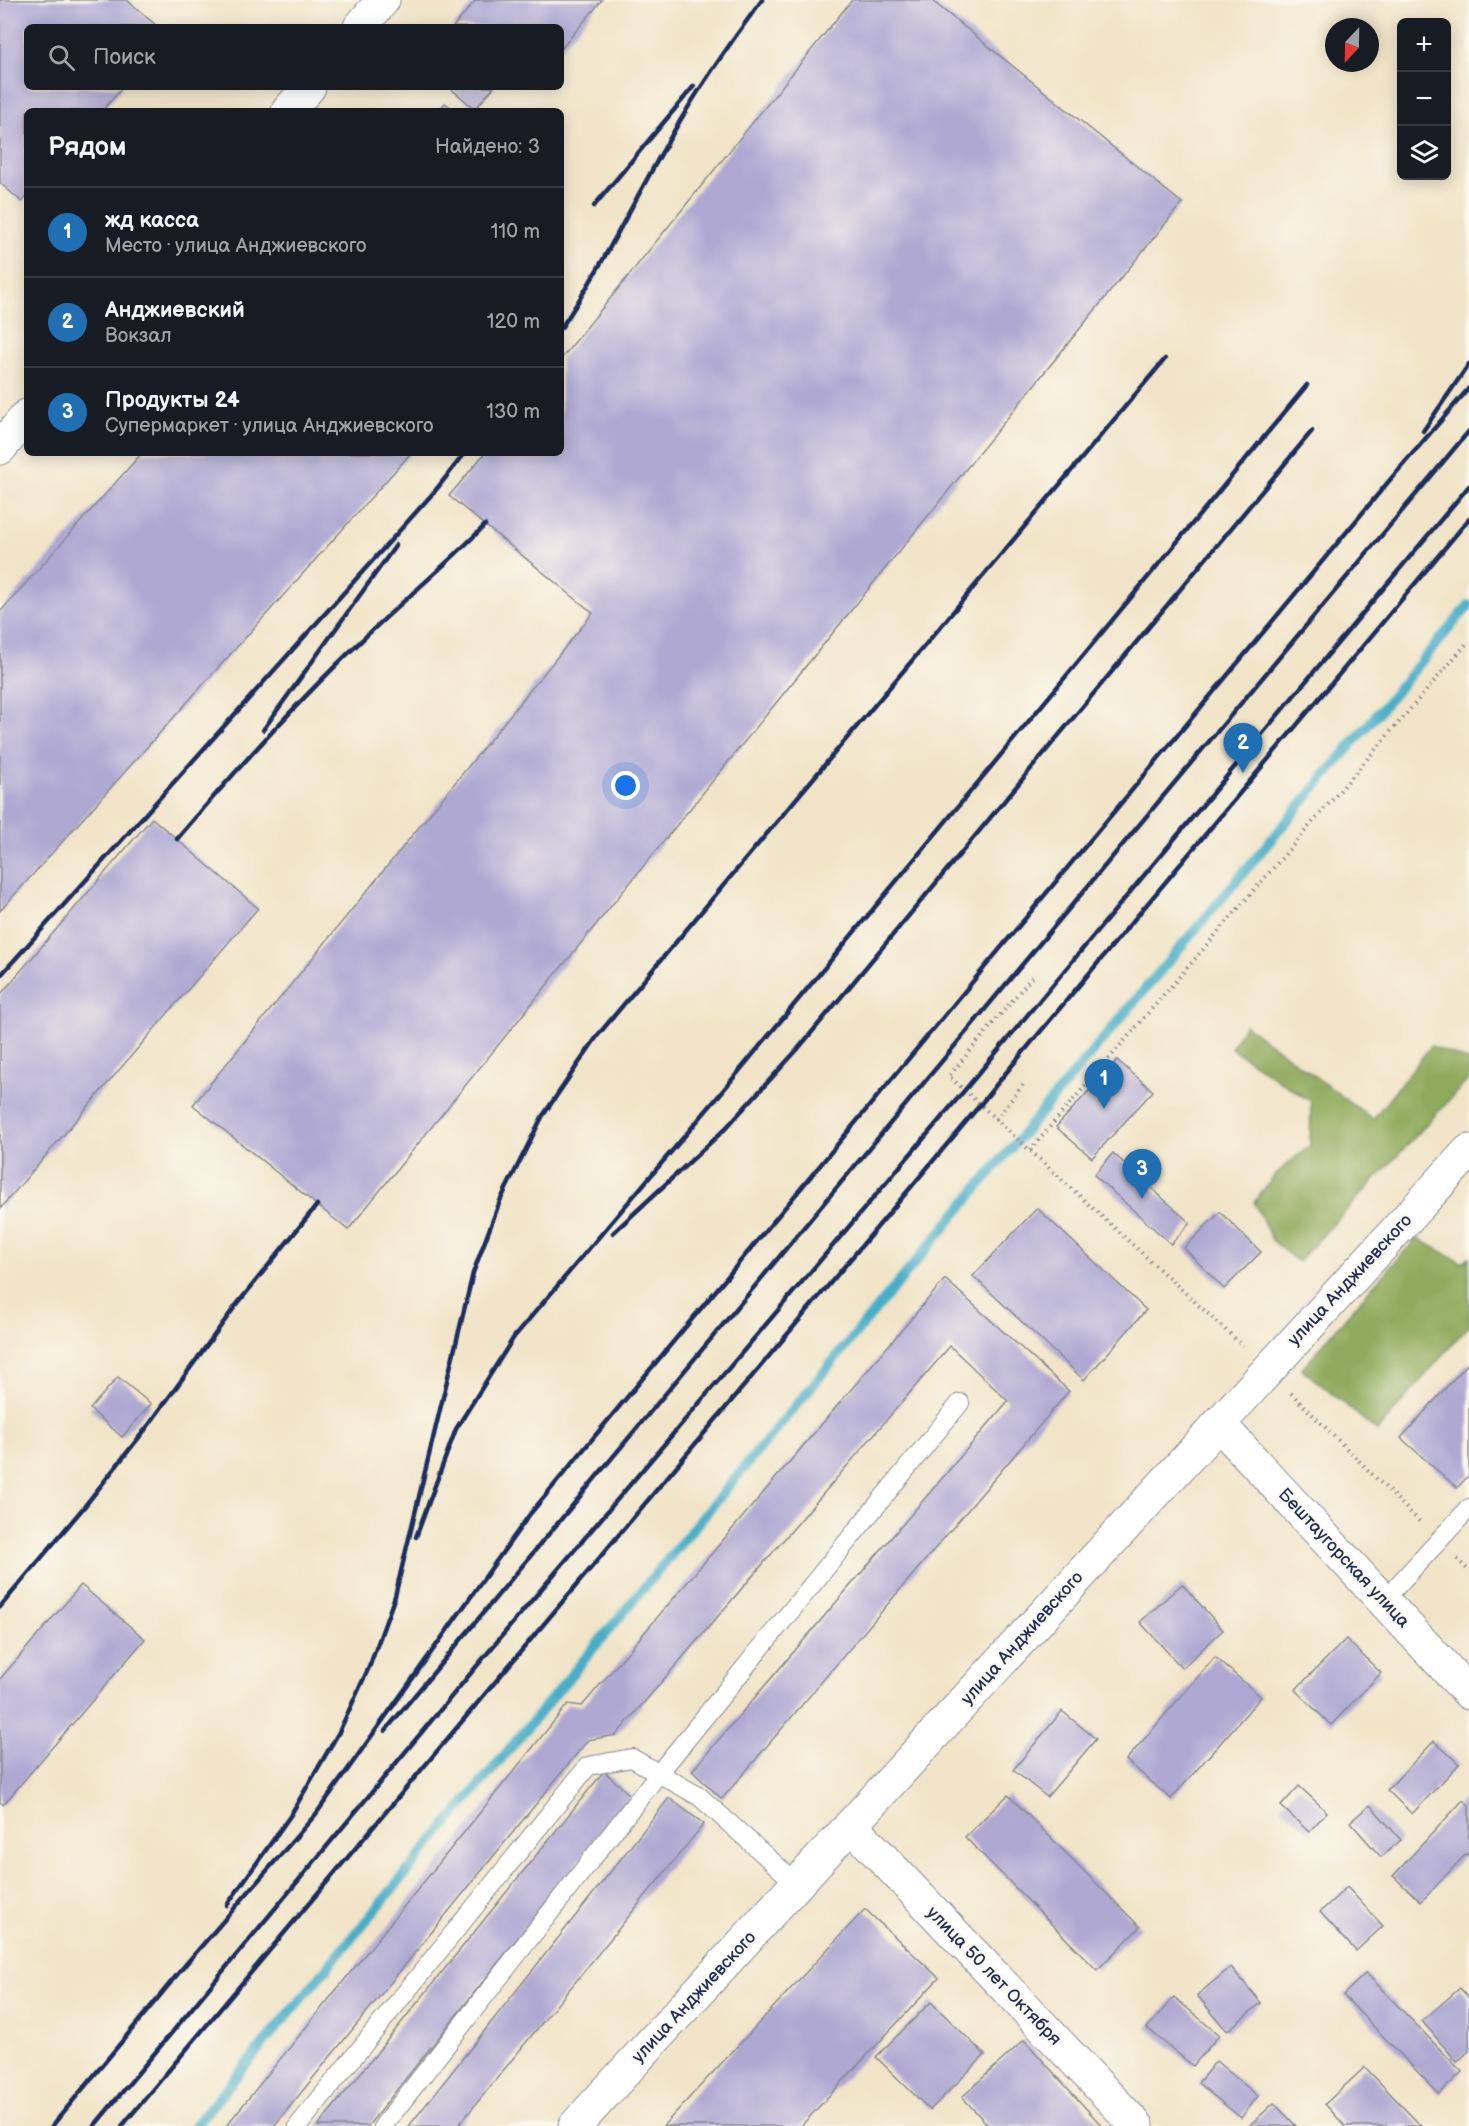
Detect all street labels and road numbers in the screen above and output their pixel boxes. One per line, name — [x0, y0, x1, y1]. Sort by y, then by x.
street label: улица Анджиевского — [1284, 1210, 1416, 1350]
street label: Бештаугорская улица — [1274, 1484, 1414, 1632]
street label: улица Анджиевского — [957, 1567, 1087, 1709]
street label: улица 50 лет Октября — [922, 1902, 1066, 2050]
street label: улица Анджиевского — [628, 1927, 760, 2067]

